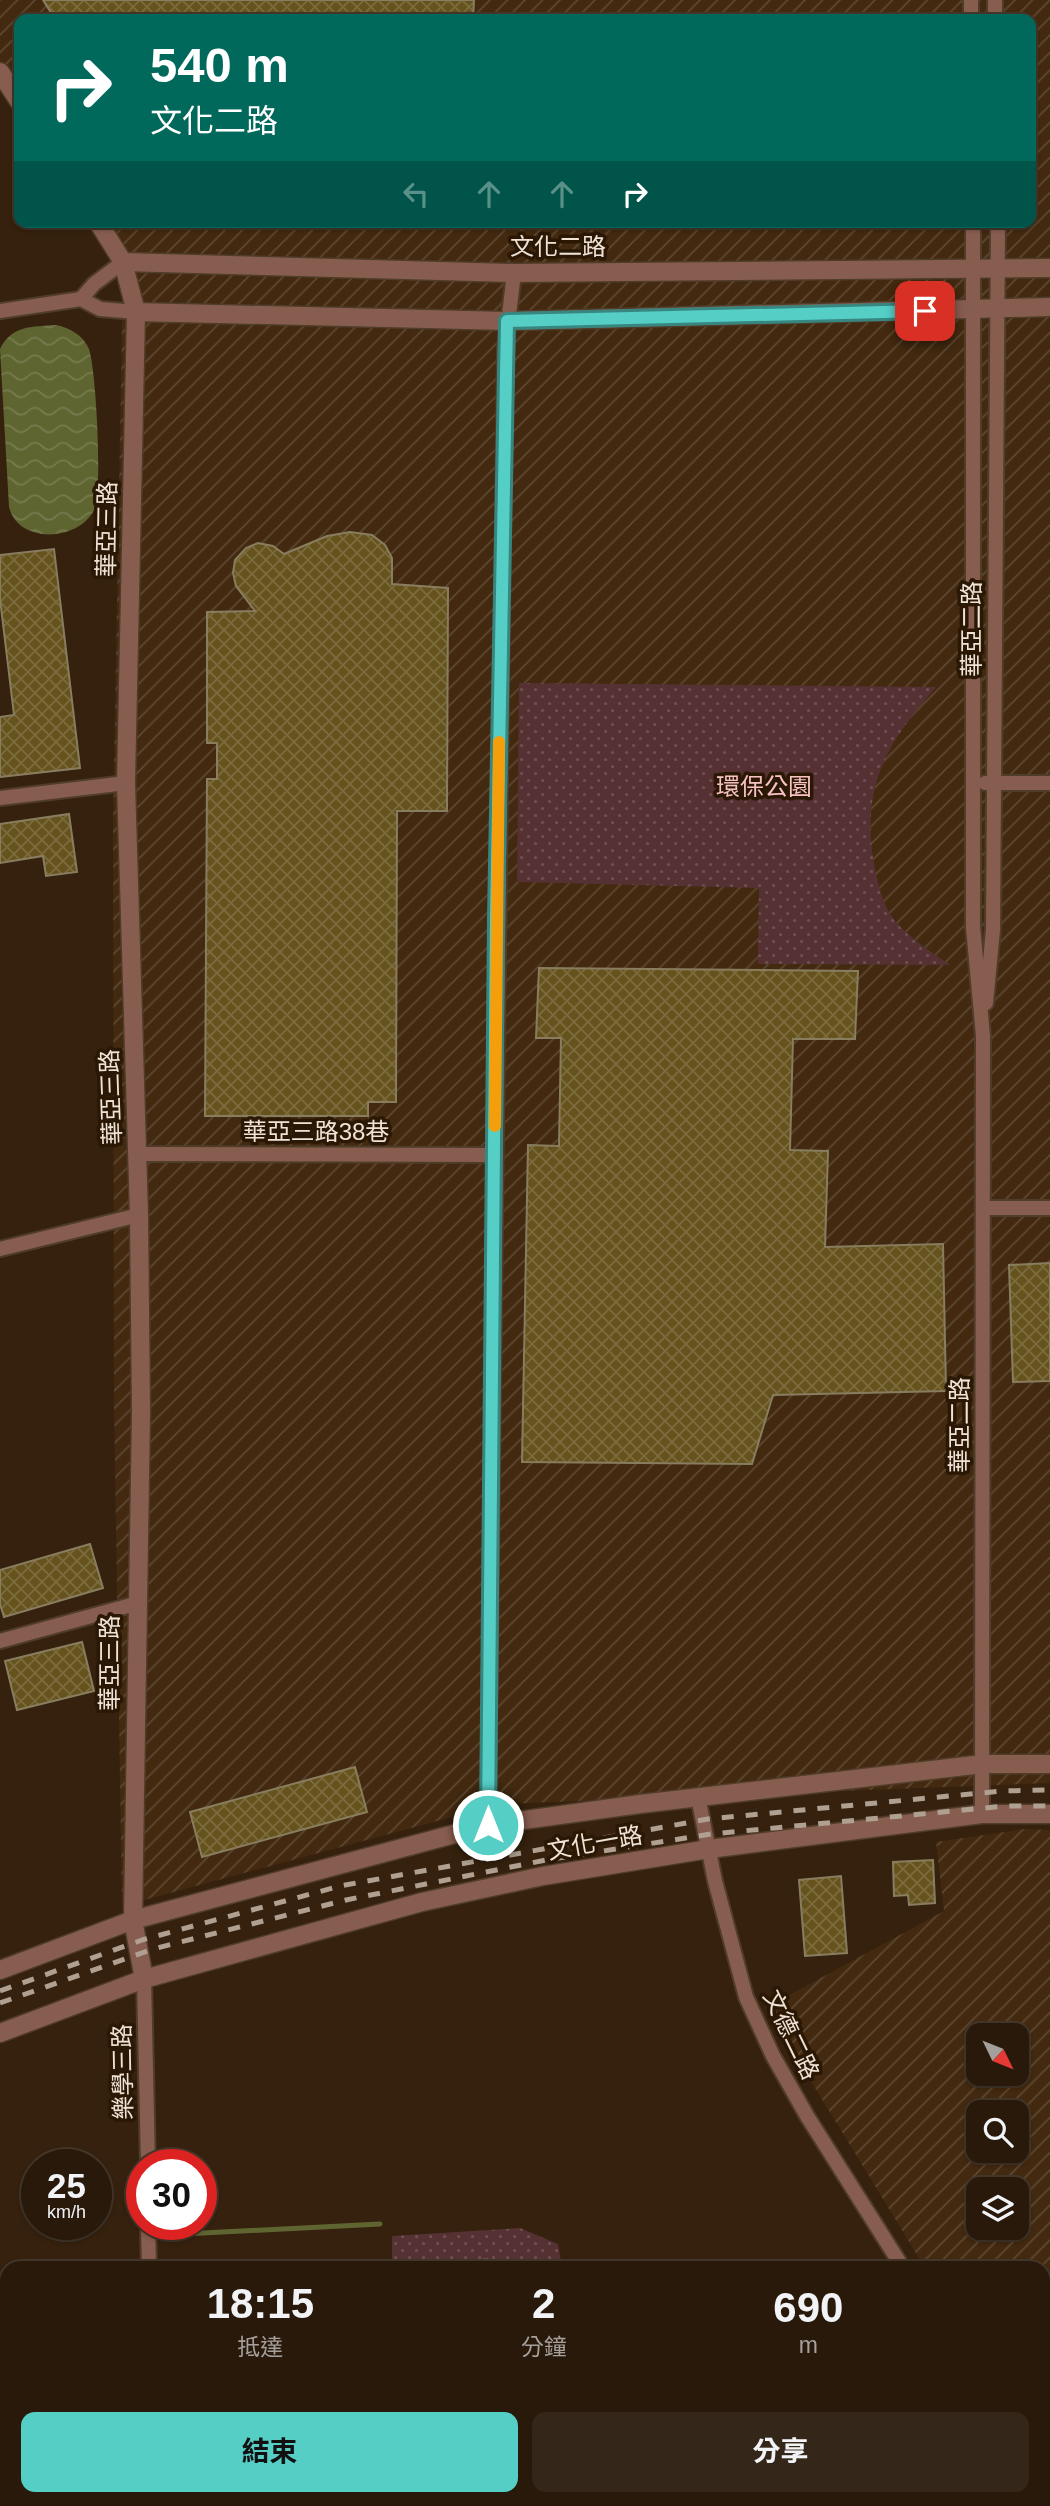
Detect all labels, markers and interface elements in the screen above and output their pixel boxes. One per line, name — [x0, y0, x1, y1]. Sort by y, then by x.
text: 540 m — [150, 38, 289, 92]
icon: right — [35, 42, 126, 133]
text: 文化二路 — [150, 103, 278, 139]
icon: left — [397, 175, 435, 213]
icon: ahead — [470, 175, 508, 213]
icon: ahead — [543, 175, 581, 213]
icon: right — [616, 175, 654, 213]
street label: 文化二路 — [510, 233, 606, 260]
pin — [895, 281, 955, 341]
icon: arrive — [906, 292, 944, 330]
street label: 華亞三路 — [92, 481, 121, 577]
street label: 華亞二路 — [958, 581, 985, 677]
park label: 環保公園 — [716, 773, 812, 800]
street label: 華亞三路 — [95, 1049, 126, 1145]
street label: 華亞三路38巷 — [243, 1118, 389, 1145]
street label: 華亞二路 — [946, 1377, 973, 1473]
street label: 華亞三路 — [96, 1615, 123, 1711]
position arrow — [451, 1788, 525, 1862]
street label: 文化一路 — [545, 1821, 645, 1864]
street label: 文德二路 — [758, 1986, 825, 2084]
north arrow — [966, 2023, 1029, 2086]
map controls — [966, 2023, 1029, 2240]
street label: 樂學三路 — [108, 2024, 137, 2120]
button: search — [966, 2100, 1029, 2163]
speed limit sign: 30 — [126, 2149, 217, 2240]
text: 25 — [47, 2166, 86, 2205]
button: layers — [966, 2177, 1029, 2240]
text: km/h — [47, 2202, 86, 2222]
text: 18:15 — [207, 2280, 314, 2327]
text: 2 — [532, 2280, 555, 2327]
text: 690 — [773, 2284, 843, 2331]
text: m — [799, 2332, 818, 2358]
text: 抵達 — [237, 2334, 283, 2360]
text: 分鐘 — [521, 2334, 567, 2360]
button: 結束 — [21, 2412, 518, 2492]
button: 分享 — [532, 2412, 1029, 2492]

